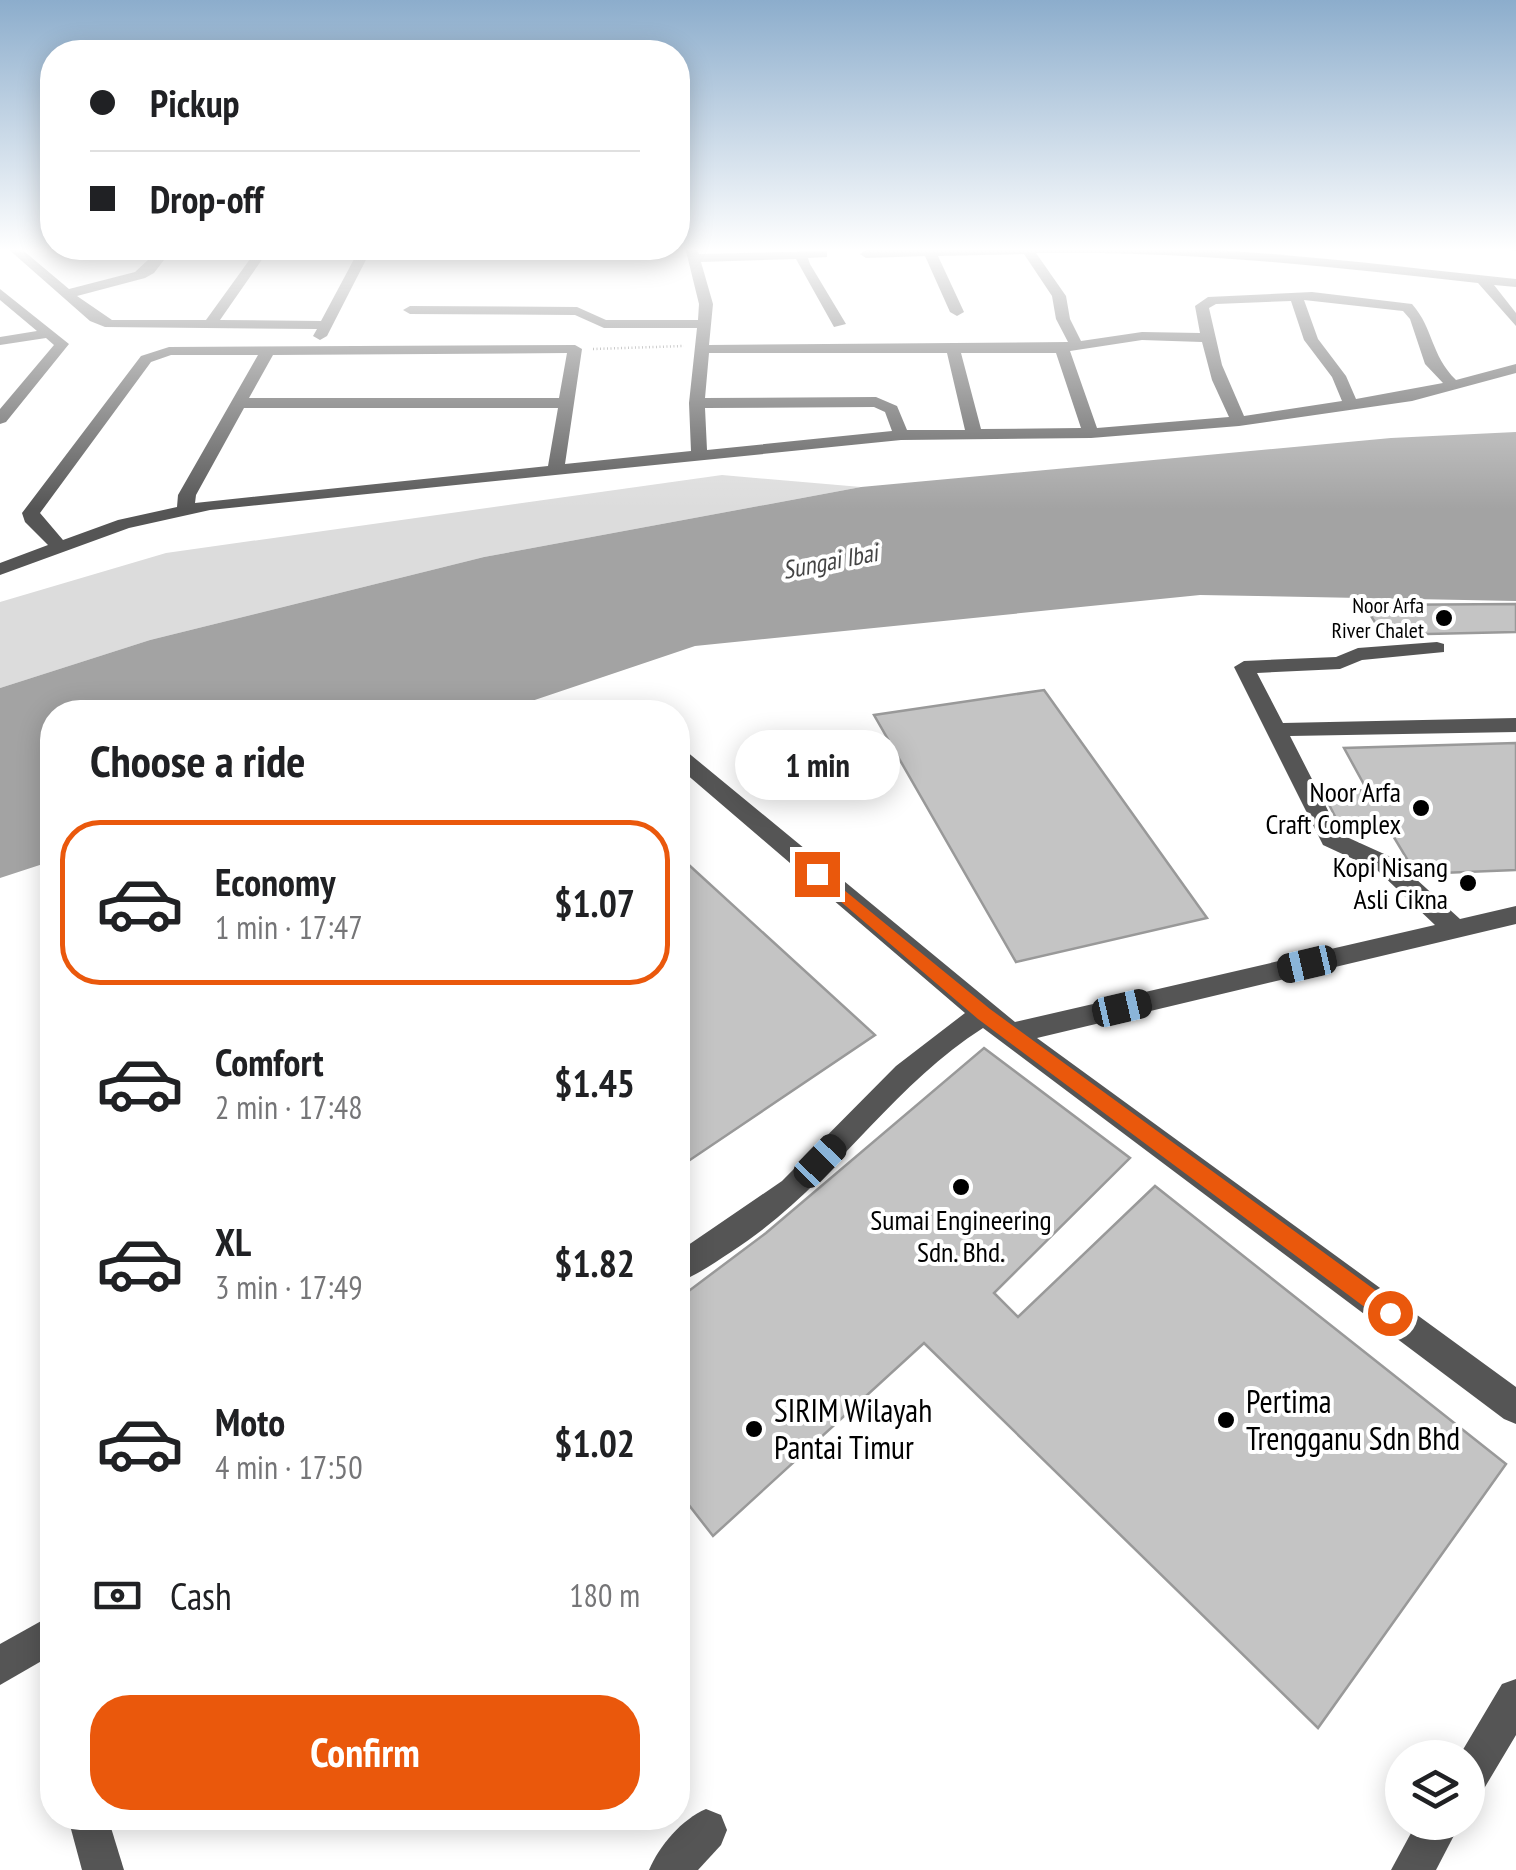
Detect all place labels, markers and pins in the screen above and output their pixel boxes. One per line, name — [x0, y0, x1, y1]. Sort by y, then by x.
place label: Noor Arfa River Chalet — [1332, 591, 1424, 644]
marker: Noor Arfa River Chalet — [1433, 607, 1455, 629]
place label: Noor Arfa Craft Complex — [1266, 773, 1401, 842]
marker: Noor Arfa Craft Complex — [1410, 797, 1432, 819]
place label: Kopi Nisang Asli Cikna — [1333, 848, 1448, 917]
marker: Kopi Nisang Asli Cikna — [1457, 872, 1479, 894]
marker: Sumai Engineering Sdn. Bhd. — [950, 1176, 972, 1198]
place label: Sumai Engineering Sdn. Bhd. — [870, 1201, 1052, 1270]
place label: Pertima Trengganu Sdn Bhd — [1246, 1380, 1460, 1459]
place label: SIRIM Wilayah Pantai Timur — [774, 1389, 932, 1468]
marker: Pertima Trengganu Sdn Bhd — [1215, 1409, 1237, 1431]
marker: SIRIM Wilayah Pantai Timur — [743, 1418, 765, 1440]

